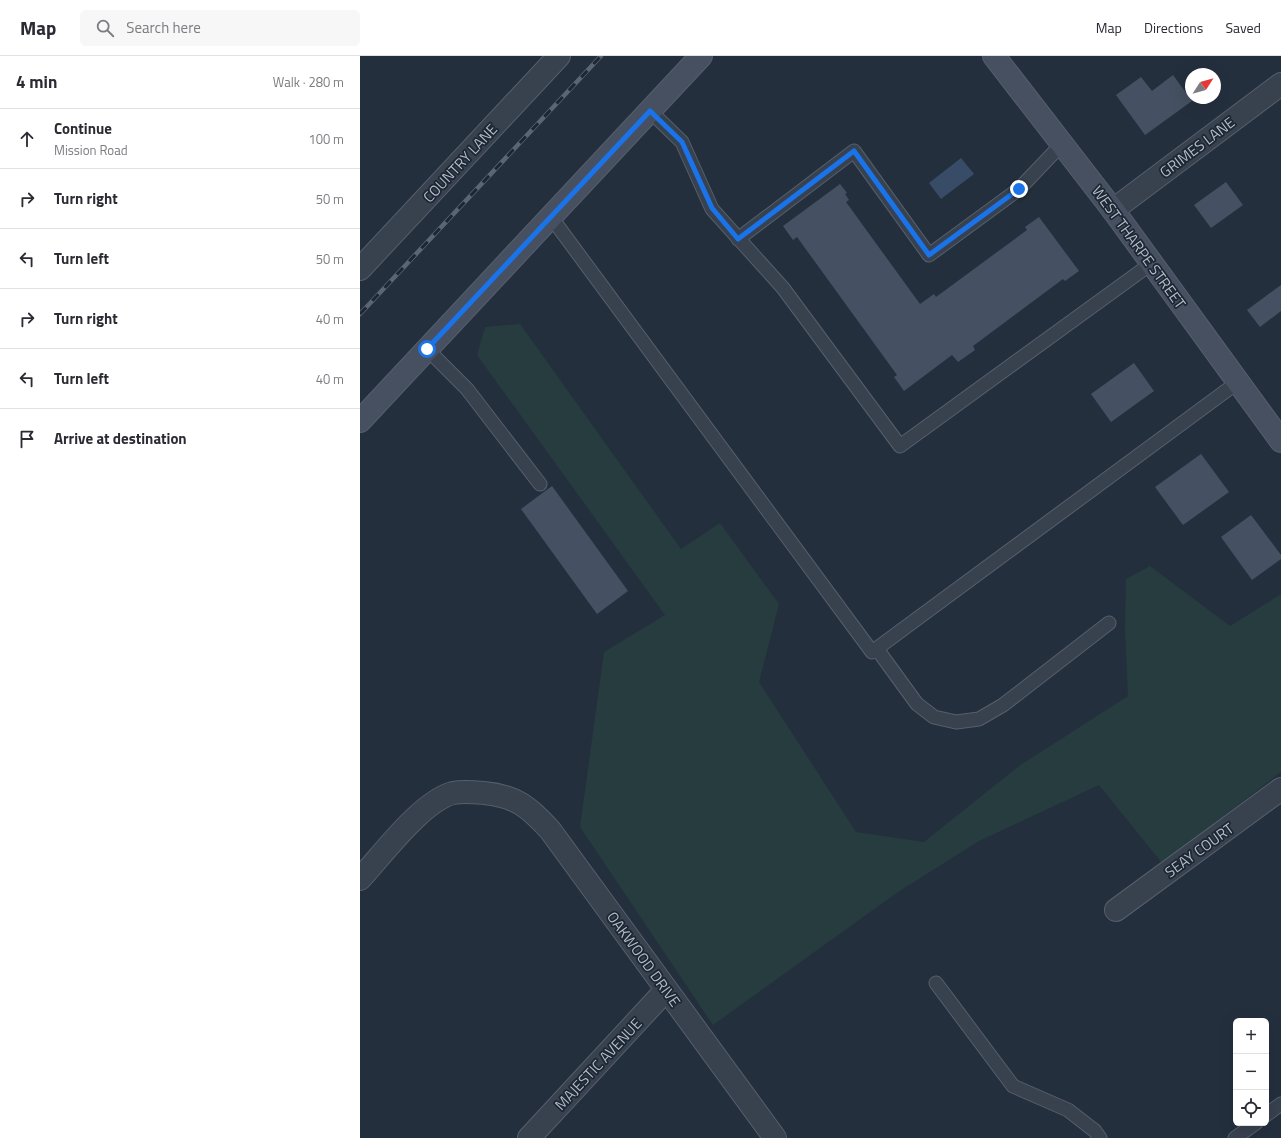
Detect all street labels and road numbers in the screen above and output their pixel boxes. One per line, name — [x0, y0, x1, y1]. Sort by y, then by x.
street label: GRIMES LANE — [1155, 111, 1239, 183]
street label: COUNTRY LANE — [417, 118, 503, 208]
street label: WEST THARPE STREET — [1086, 181, 1192, 313]
street label: SEAY COURT — [1160, 817, 1238, 883]
street label: OAKWOOD DRIVE — [602, 907, 686, 1011]
street label: MAJESTIC AVENUE — [549, 1013, 647, 1115]

